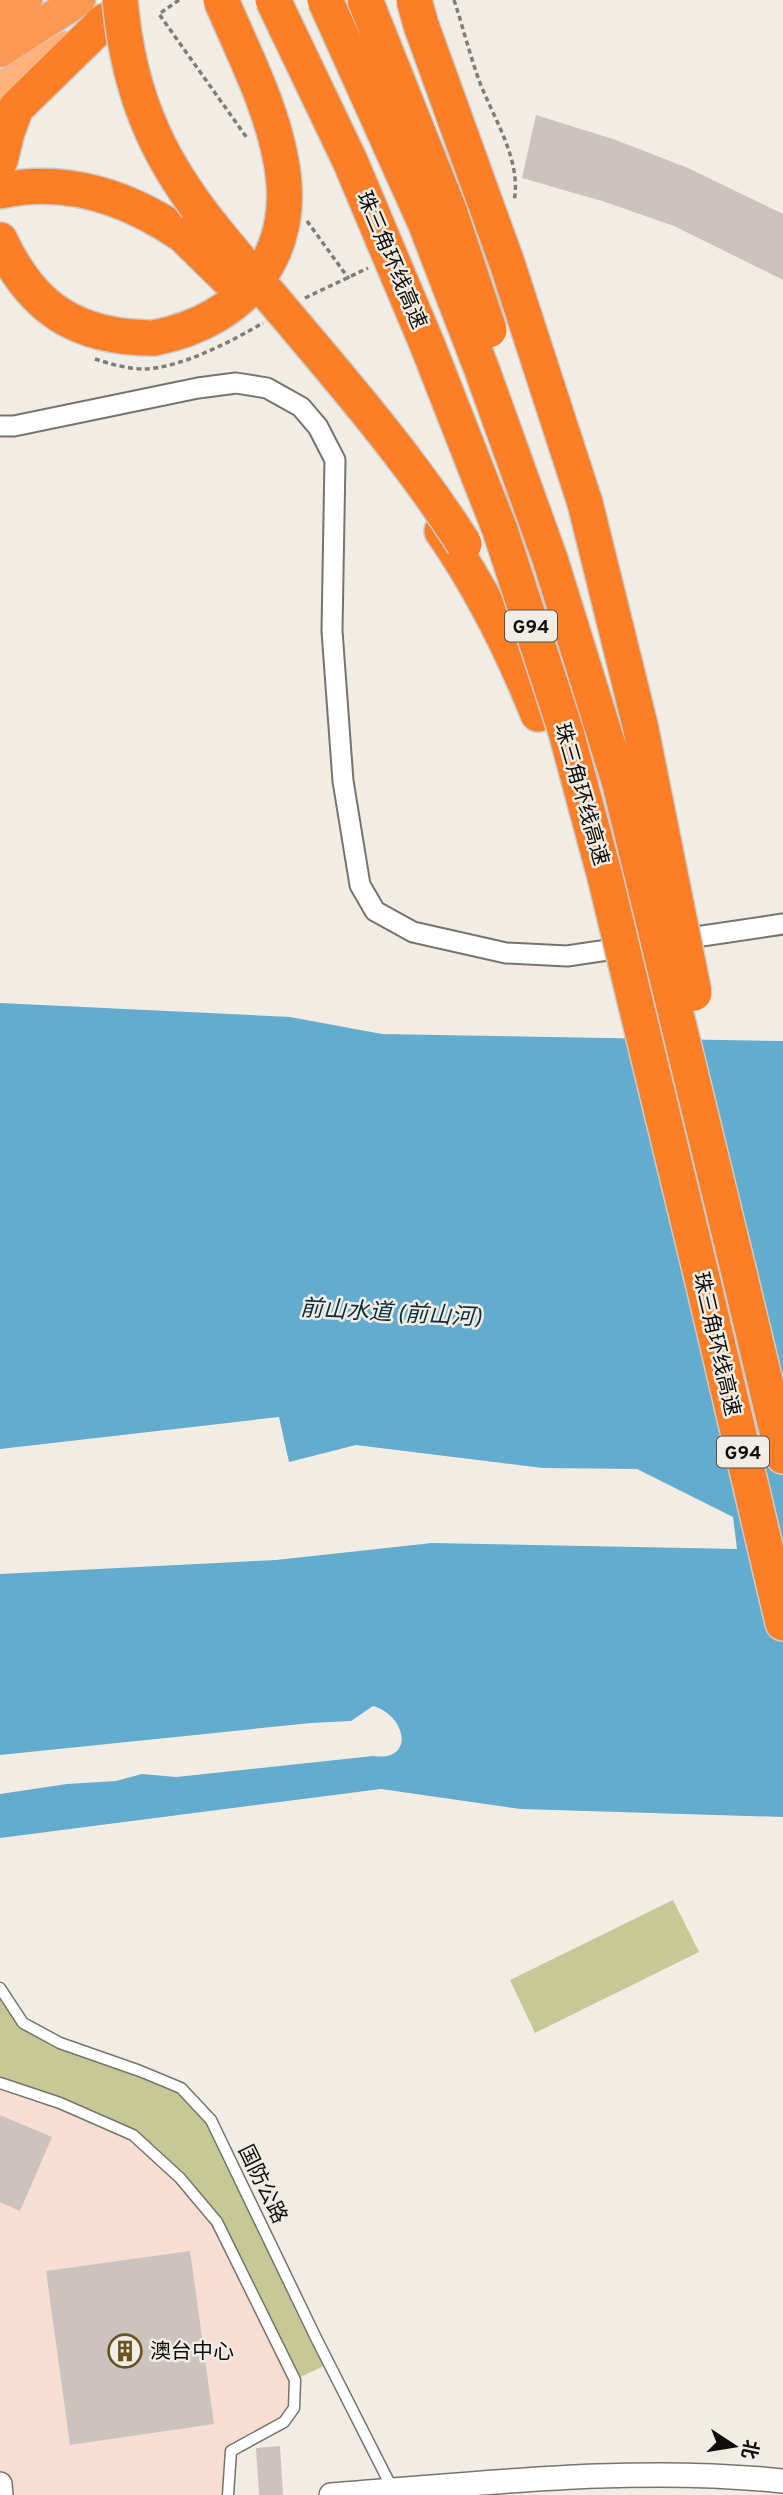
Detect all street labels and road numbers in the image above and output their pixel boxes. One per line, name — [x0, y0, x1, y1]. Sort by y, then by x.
street label: 珠三角环线高速 — [349, 188, 432, 334]
road number: G94 — [505, 610, 557, 642]
street label: 珠三角环线高速 — [547, 720, 614, 869]
street label: 珠三角环线高速 — [686, 1270, 745, 1419]
road number: G94 — [717, 1436, 769, 1468]
street label: 国防公路 — [231, 2141, 292, 2228]

